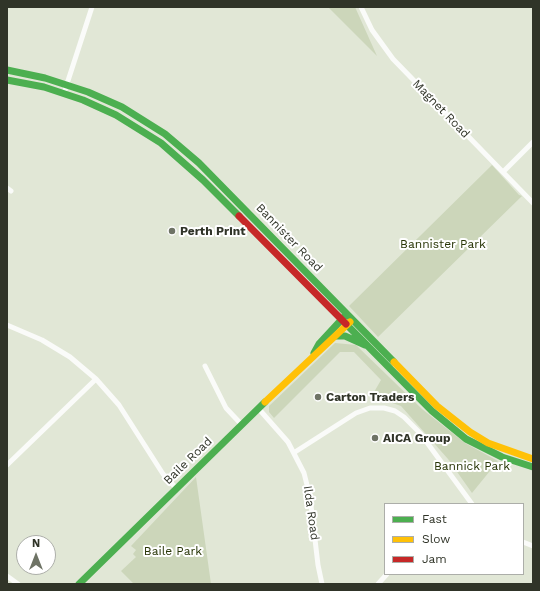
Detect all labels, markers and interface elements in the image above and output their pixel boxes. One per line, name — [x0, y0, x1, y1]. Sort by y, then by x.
street label: Magnet Road — [409, 77, 473, 141]
street label: Bannister Road — [253, 201, 325, 275]
place label: Perth Print — [180, 224, 245, 238]
marker: Perth Print — [167, 226, 177, 236]
park label: Bannister Park — [400, 237, 486, 251]
place label: Carton Traders — [326, 390, 414, 404]
marker: Carton Traders — [313, 392, 323, 402]
place label: AICA Group — [383, 431, 451, 445]
marker: AICA Group — [370, 433, 380, 443]
street label: Baile Road — [161, 434, 215, 488]
park label: Bannick Park — [434, 459, 510, 473]
street label: Ilda Road — [300, 485, 322, 541]
legend — [384, 503, 524, 575]
text: Fast — [422, 512, 447, 526]
text: Slow — [422, 532, 450, 546]
north arrow — [16, 535, 56, 575]
text: N — [32, 537, 40, 550]
park label: Baile Park — [144, 544, 202, 558]
text: Jam — [422, 552, 447, 566]

